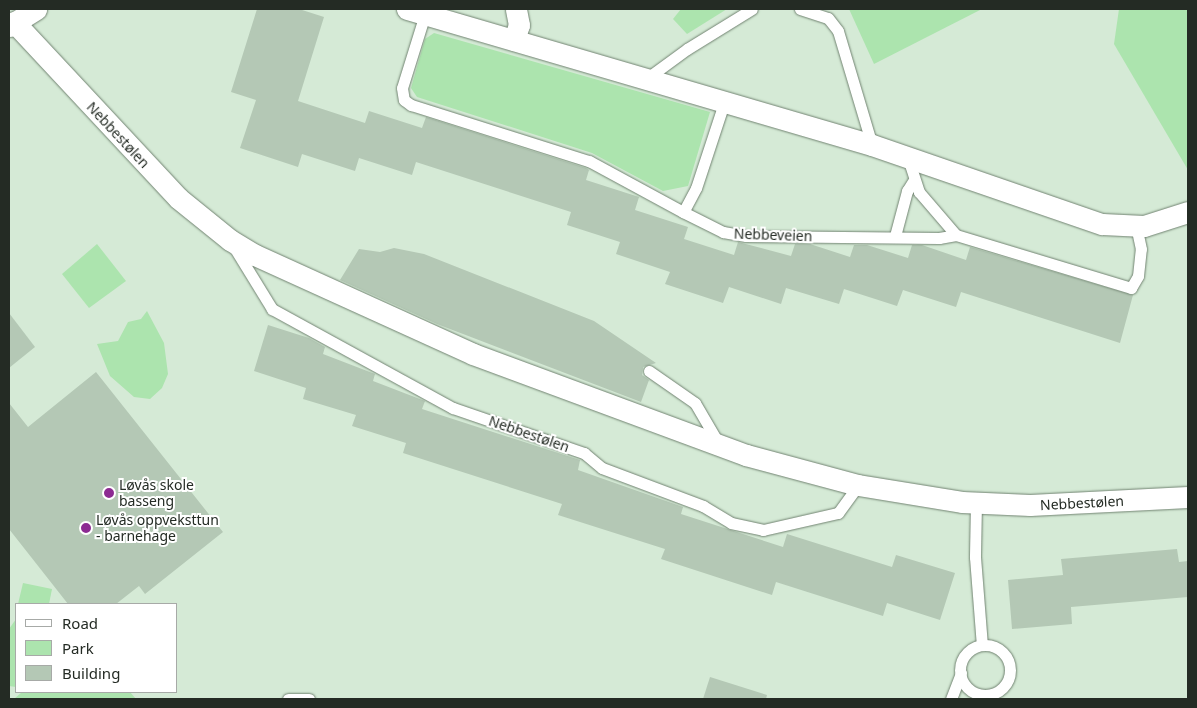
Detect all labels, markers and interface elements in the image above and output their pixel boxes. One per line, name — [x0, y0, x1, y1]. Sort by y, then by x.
street label: Nebbestølen — [83, 99, 153, 171]
street label: Nebbeveien — [733, 225, 813, 245]
street label: Nebbestølen — [487, 412, 571, 456]
place label: Løvås skole basseng — [119, 477, 194, 510]
marker: Løvås skole basseng — [103, 487, 115, 499]
street label: Nebbestølen — [1040, 492, 1124, 514]
place label: Løvås oppveksttun - barnehage — [96, 512, 219, 544]
marker: Løvås oppveksttun - barnehage — [80, 522, 92, 534]
legend — [15, 603, 178, 693]
text: Road — [62, 613, 98, 633]
text: Park — [62, 638, 94, 658]
text: Building — [62, 663, 120, 683]

